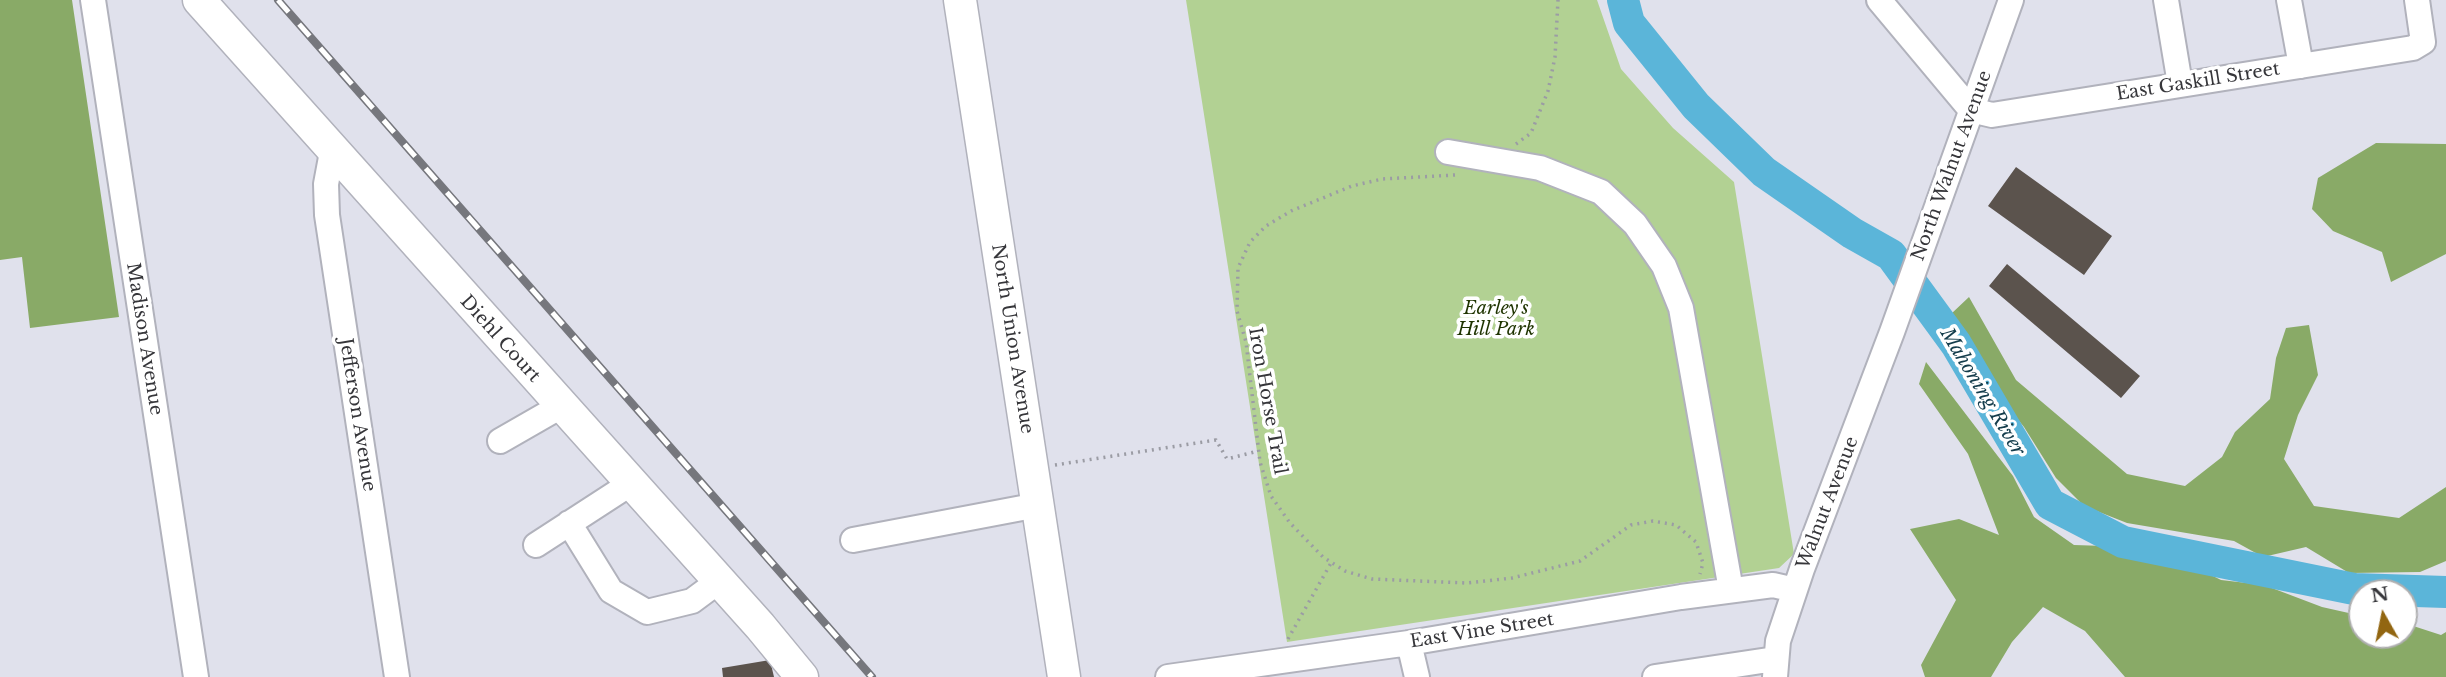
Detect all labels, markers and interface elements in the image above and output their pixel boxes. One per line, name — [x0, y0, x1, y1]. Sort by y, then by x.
street label: East Gaskill Street — [2115, 58, 2281, 106]
street label: North Walnut Avenue — [1908, 68, 1996, 264]
street label: North Union Avenue — [986, 243, 1038, 435]
street label: Madison Avenue — [121, 261, 167, 417]
street label: Diehl Court — [455, 291, 545, 387]
park label: Earley's Hill Park — [1457, 298, 1535, 340]
water label: Mahoning River — [1935, 324, 2029, 460]
street label: Iron Horse Trail — [1243, 326, 1291, 476]
street label: Jefferson Avenue — [334, 337, 380, 493]
street label: Walnut Avenue — [1793, 434, 1863, 572]
north arrow — [2348, 579, 2418, 649]
text: N — [2369, 582, 2391, 607]
street label: East Vine Street — [1409, 609, 1555, 653]

